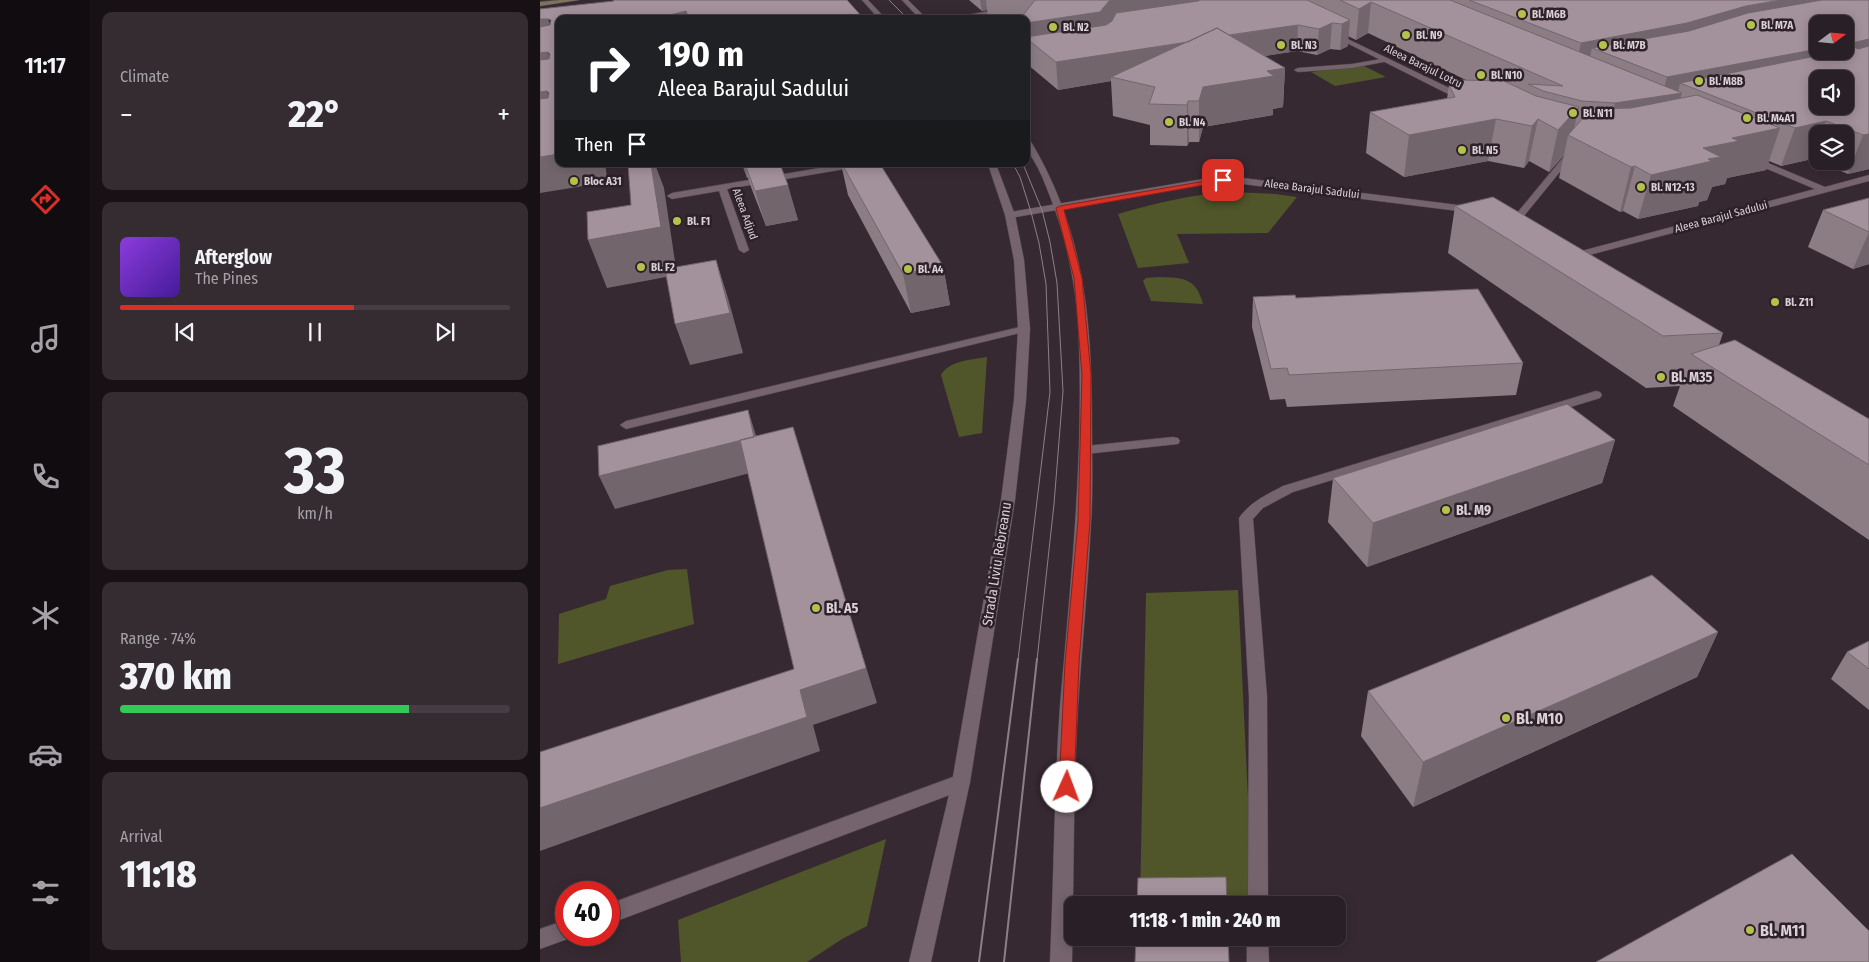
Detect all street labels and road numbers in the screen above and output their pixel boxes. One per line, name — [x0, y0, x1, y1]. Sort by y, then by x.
street label: Aleea Barajul Lotru — [1382, 41, 1464, 91]
street label: Aleea Barajul Sadului — [1264, 177, 1360, 201]
street label: Aleea Adjud — [730, 187, 760, 241]
street label: Aleea Barajul Sadului — [1673, 198, 1769, 236]
street label: Strada Liviu Rebreanu — [979, 501, 1015, 627]

